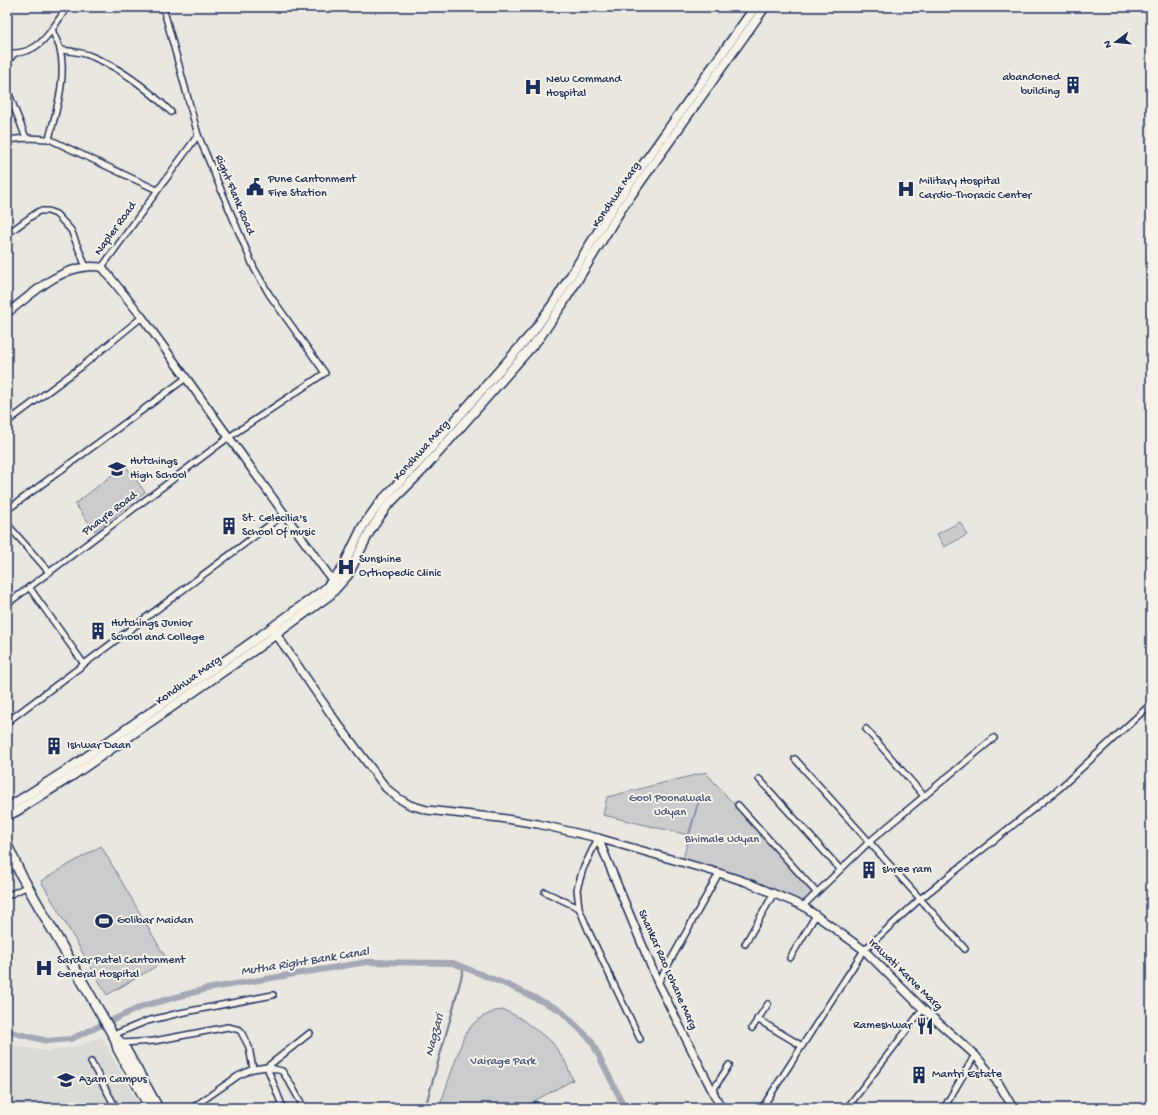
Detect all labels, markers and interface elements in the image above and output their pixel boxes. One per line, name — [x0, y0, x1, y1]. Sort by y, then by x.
north arrow — [1096, 22, 1136, 62]
text: N — [1102, 39, 1115, 49]
place label: abandoned building — [1002, 71, 1061, 99]
place label: New Command Hospital — [546, 73, 622, 101]
building icon: abandoned building — [1063, 75, 1083, 95]
hospital icon: New Command Hospital — [523, 77, 543, 97]
street label: Right Flank Road — [211, 153, 258, 238]
street label: Kondhwa Marg — [590, 159, 644, 231]
place label: Pune Cantonment Fire Station — [267, 173, 357, 201]
place label: Military Hospital Cardio-Thoracic Center — [919, 175, 1033, 203]
public building icon: Pune Cantonment Fire Station — [245, 177, 265, 197]
hospital icon: Military Hospital Cardio-Thoracic Center — [896, 179, 916, 199]
street label: Napler Road — [92, 199, 141, 258]
street label: Kondhwa Marg — [391, 418, 453, 484]
place label: Hutchings High School — [130, 455, 187, 483]
school or university icon: Hutchings High School — [107, 459, 127, 479]
street label: Phayre Road — [79, 488, 141, 540]
place label: St. Celecilia's School Of music — [242, 512, 316, 540]
building icon: St. Celecilia's School Of music — [219, 516, 239, 536]
place label: Sunshine Orthopedic Clinic — [359, 553, 442, 581]
hospital icon: Sunshine Orthopedic Clinic — [336, 557, 356, 577]
place label: Hutchings Junior School and College — [111, 617, 205, 645]
building icon: Hutchings Junior School and College — [88, 621, 108, 641]
street label: Kondhwa Marg — [153, 653, 225, 709]
building icon: Ishwar Daan — [44, 736, 64, 756]
place label: Ishwar Daan — [67, 739, 131, 753]
park label: Gool Poonawala Udyan — [629, 792, 711, 820]
park label: Bhimale Udyan — [684, 833, 759, 847]
building icon: shree ram — [859, 860, 879, 880]
place label: shree ram — [882, 863, 932, 877]
street label: Shankar Rao Lohane Marg — [634, 908, 700, 1032]
sports icon: Golibar Maidan — [94, 911, 114, 931]
place label: Golibar Maidan — [117, 914, 193, 928]
street label: Irawati Karve Marg — [865, 936, 945, 1014]
water label: Mutha Right Bank Canal — [240, 944, 371, 980]
place label: Sardar Patel Cantonment General Hospital — [57, 954, 186, 982]
hospital icon: Sardar Patel Cantonment General Hospital — [34, 958, 54, 978]
water label: Nagzari — [422, 1010, 448, 1058]
restaurant icon: Rameshwar — [915, 1016, 935, 1036]
place label: Rameshwar — [853, 1019, 914, 1033]
park label: Vairage Park — [469, 1055, 537, 1069]
building icon: Mantri Estate — [909, 1065, 929, 1085]
place label: Mantri Estate — [932, 1068, 1003, 1082]
school or university icon: Azam Campus — [56, 1070, 76, 1090]
place label: Azam Campus — [79, 1073, 148, 1087]

